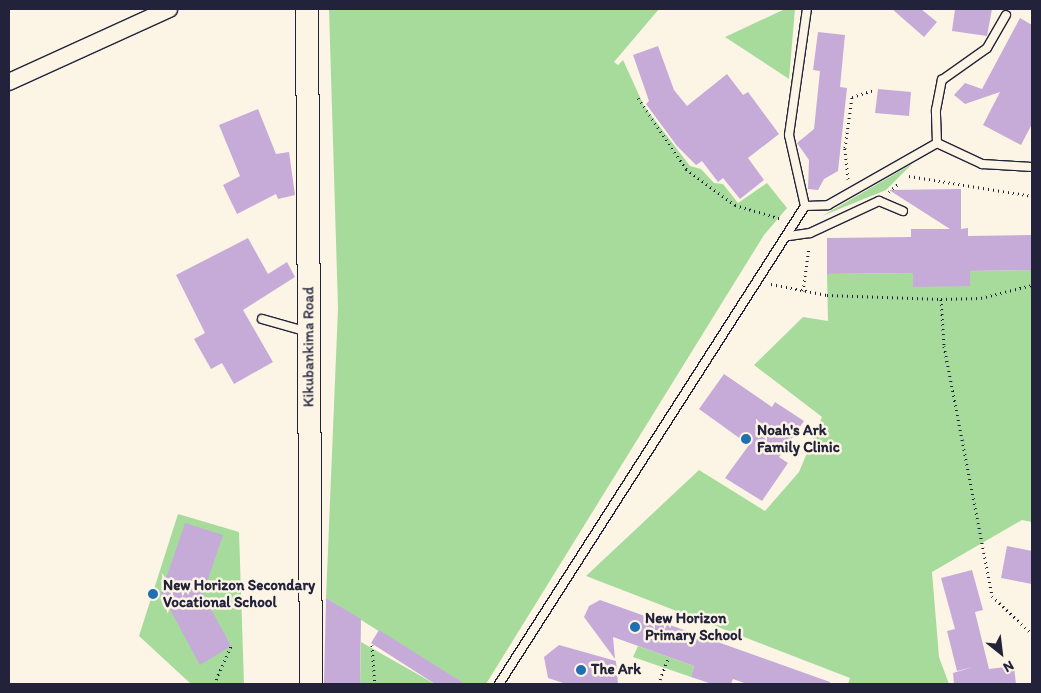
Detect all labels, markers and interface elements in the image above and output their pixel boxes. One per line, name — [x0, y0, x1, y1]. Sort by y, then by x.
street label: Kikubankima Road — [300, 287, 318, 407]
place label: Noah's Ark Family Clinic — [757, 421, 840, 456]
marker: Noah's Ark Family Clinic — [739, 432, 753, 446]
place label: New Horizon Secondary Vocational School — [163, 576, 315, 611]
marker: New Horizon Secondary Vocational School — [147, 588, 159, 600]
place label: New Horizon Primary School — [645, 609, 742, 644]
marker: New Horizon Primary School — [629, 621, 641, 633]
north arrow — [976, 628, 1026, 678]
text: N — [1000, 657, 1017, 676]
place label: The Ark — [591, 661, 641, 679]
marker: The Ark — [575, 664, 587, 676]

